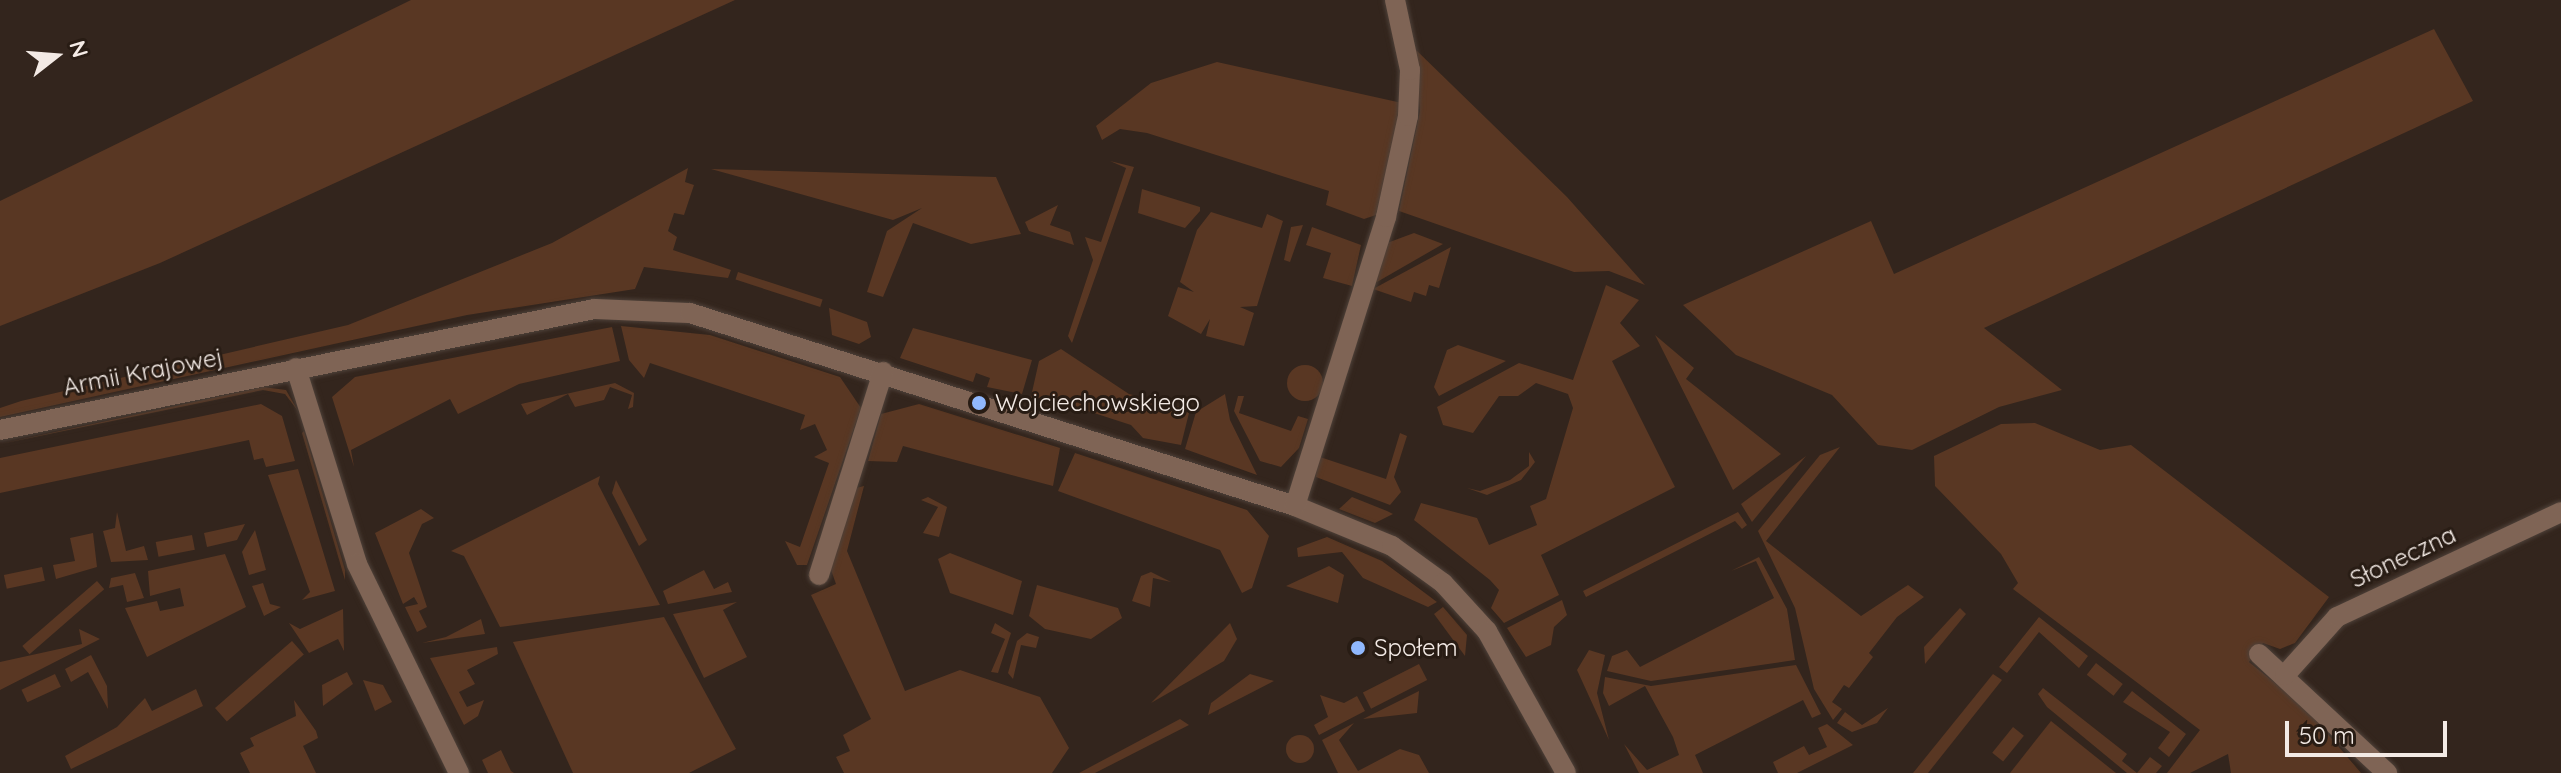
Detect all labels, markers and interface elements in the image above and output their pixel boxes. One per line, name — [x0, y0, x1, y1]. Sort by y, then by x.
north arrow — [16, 16, 96, 96]
text: N — [63, 37, 95, 61]
street label: Armii Krajowej — [61, 342, 225, 402]
place label: Wojciechowskiego — [995, 389, 1200, 417]
marker: Wojciechowskiego — [970, 394, 988, 412]
street label: Słoneczna — [2346, 520, 2460, 594]
place label: Społem — [1374, 634, 1458, 662]
marker: Społem — [1349, 639, 1367, 657]
scale bar — [2289, 705, 2451, 755]
text: 50 m — [2299, 720, 2355, 750]

